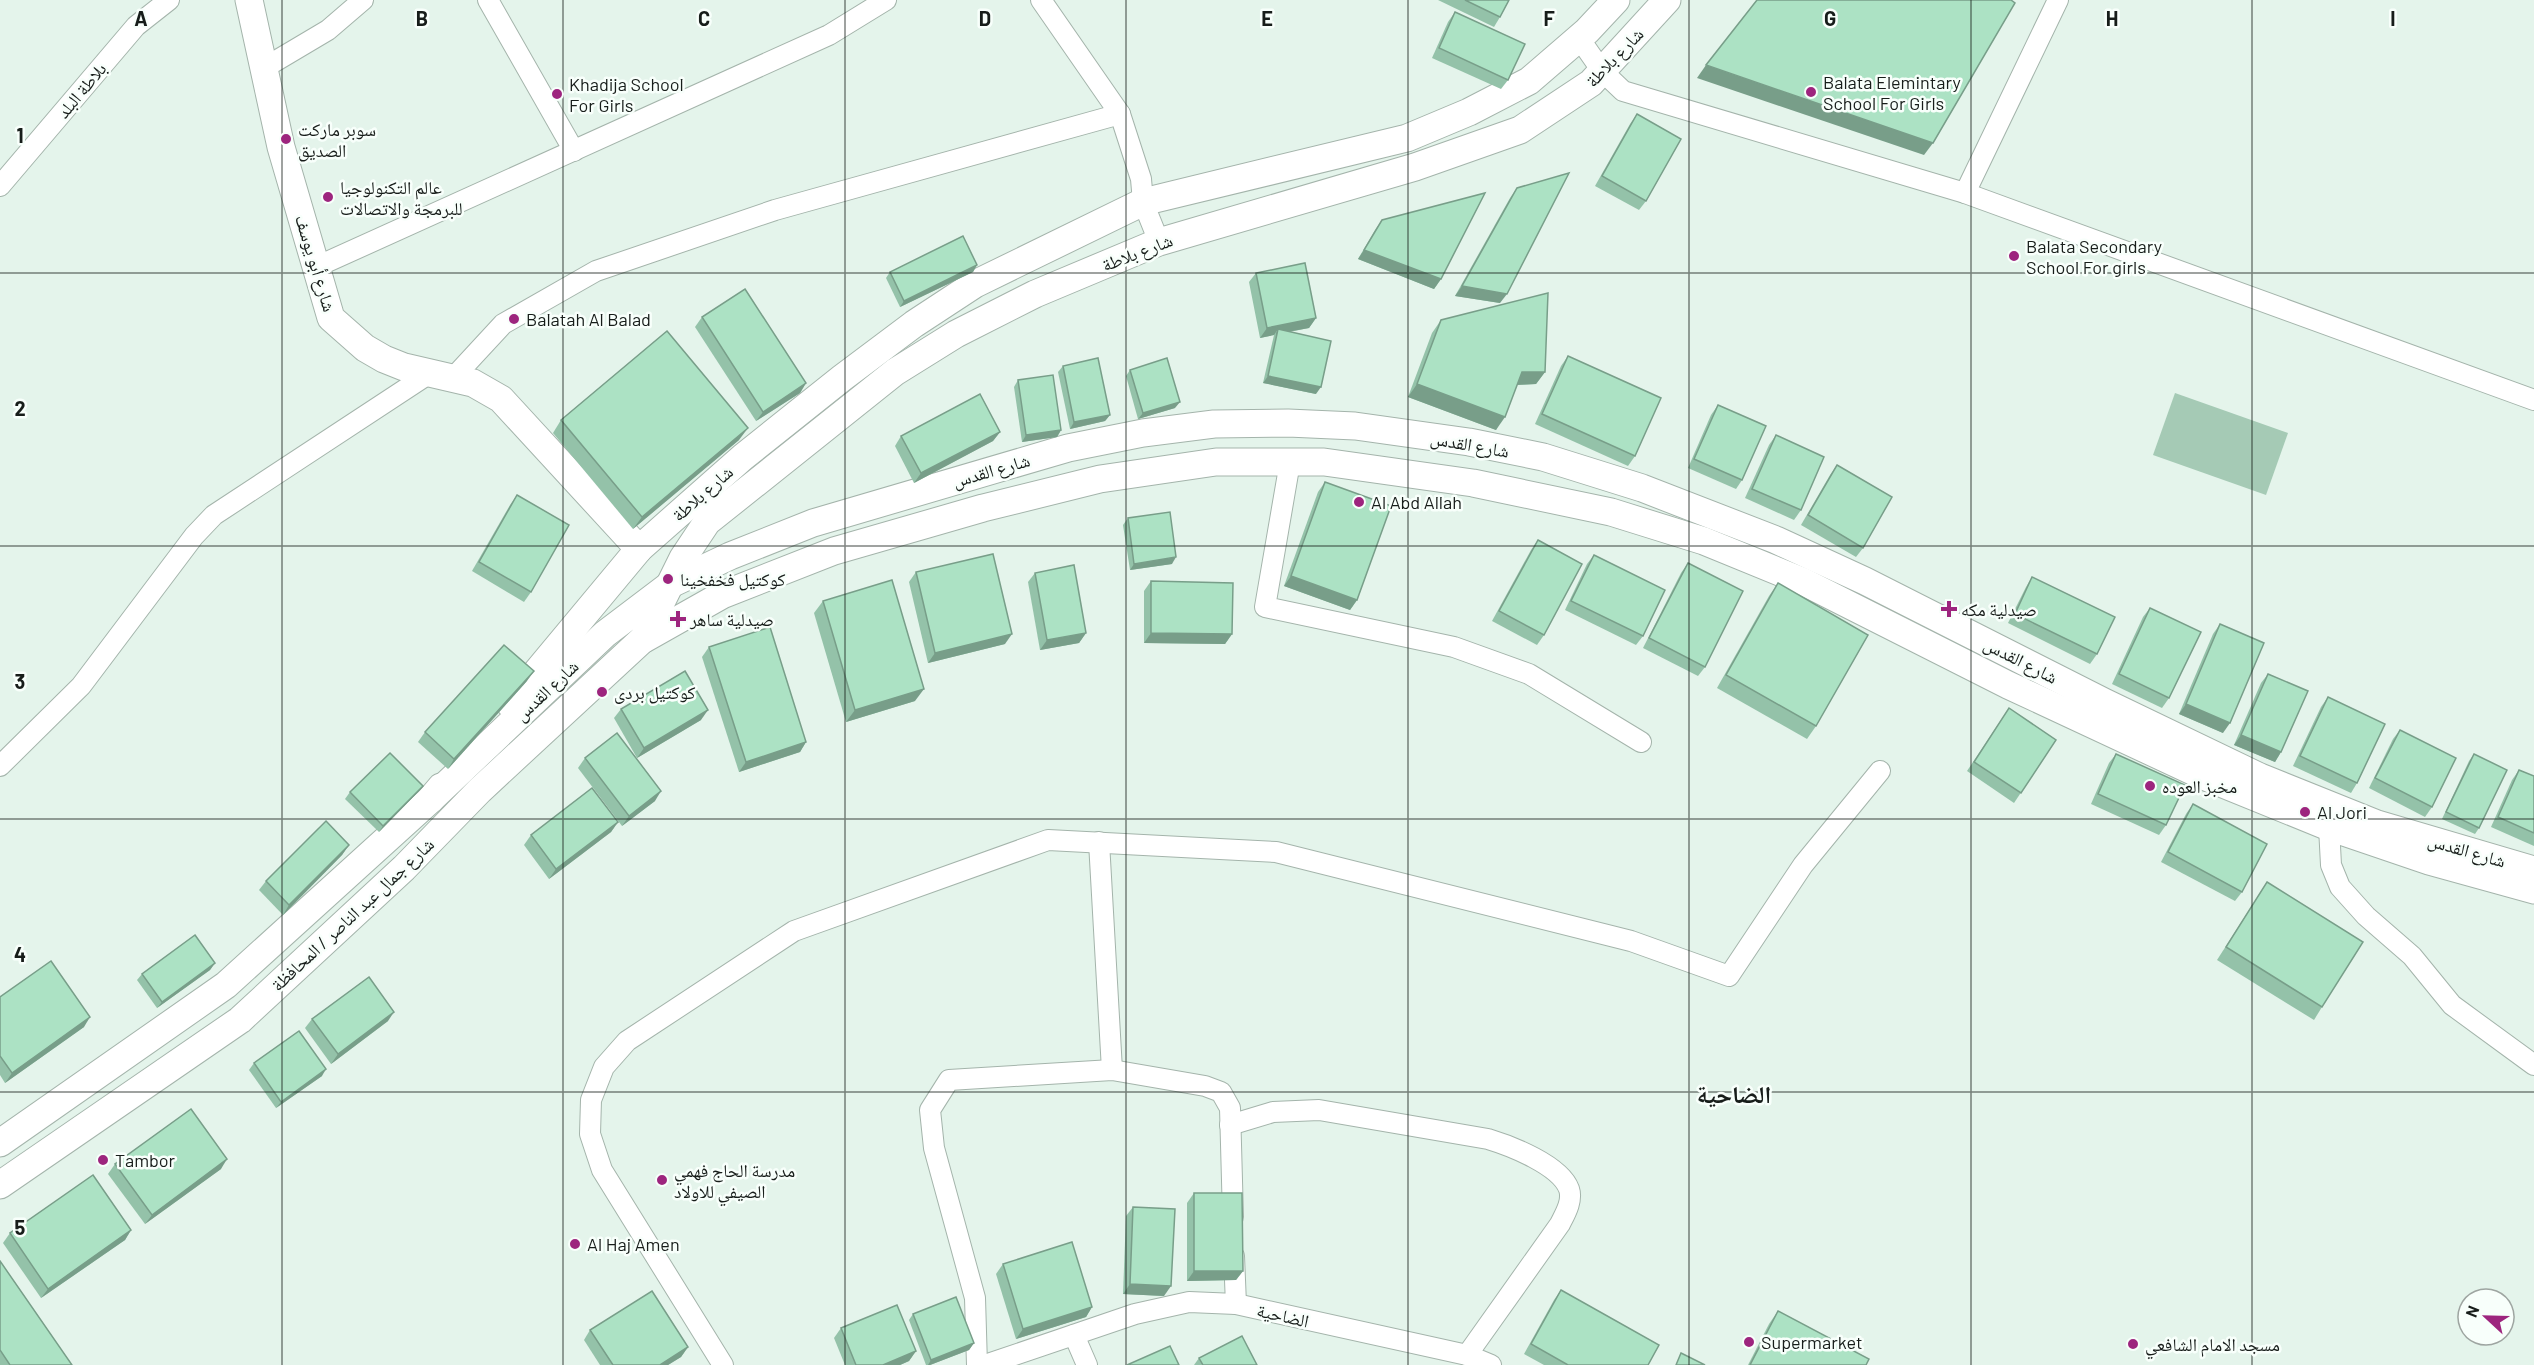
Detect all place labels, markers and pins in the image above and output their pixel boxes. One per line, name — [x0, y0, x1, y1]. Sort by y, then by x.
place label: Balata Elemintary School For Girls — [1823, 71, 1961, 114]
place label: Khadija School For Girls — [569, 73, 684, 116]
marker: Balata Elemintary School For Girls — [1804, 85, 1818, 99]
marker: Khadija School For Girls — [550, 87, 564, 101]
place label: سوبر ماركت الصديق — [298, 118, 376, 162]
marker: سوبر ماركت الصديق — [279, 132, 293, 146]
place label: عالم التكنولوجيا للبرمجة والاتصالات — [340, 176, 463, 220]
marker: عالم التكنولوجيا للبرمجة والاتصالات — [321, 190, 335, 204]
place label: Balata Secondary School For girls — [2026, 235, 2162, 278]
marker: Balata Secondary School For girls — [2007, 249, 2021, 263]
place label: Balatah Al Balad — [526, 308, 651, 330]
marker: Balatah Al Balad — [507, 312, 521, 326]
place label: Al Abd Allah — [1371, 491, 1462, 513]
marker: Al Abd Allah — [1352, 495, 1366, 509]
place label: كوكتيل فخفخينا — [680, 568, 786, 591]
marker: كوكتيل فخفخينا — [661, 572, 675, 586]
place label: صيدلية مكه — [1961, 598, 2037, 620]
marker: صيدلية مكه — [1942, 602, 1956, 616]
place label: صيدلية ساهر — [689, 608, 774, 630]
marker: صيدلية ساهر — [671, 612, 685, 626]
place label: كوكتيل بردى — [614, 681, 696, 704]
marker: كوكتيل بردى — [595, 685, 609, 699]
place label: مخبز العوده — [2162, 775, 2237, 798]
marker: مخبز العوده — [2143, 779, 2157, 793]
place label: Al Jori — [2317, 801, 2367, 823]
marker: Al Jori — [2298, 805, 2312, 819]
place label: Tambor — [115, 1149, 176, 1171]
marker: Tambor — [96, 1153, 110, 1167]
place label: مدرسة الحاج فهمي الصيفي للاولاد — [674, 1159, 795, 1207]
marker: مدرسة الحاج فهمي الصيفي للاولاد — [655, 1173, 669, 1187]
place label: Al Haj Amen — [587, 1233, 680, 1255]
marker: Al Haj Amen — [568, 1237, 582, 1251]
place label: Supermarket — [1761, 1331, 1862, 1353]
place label: مسجد الامام الشافعي — [2145, 1333, 2280, 1360]
marker: Supermarket — [1742, 1335, 1756, 1349]
marker: مسجد الامام الشافعي — [2126, 1337, 2140, 1351]

